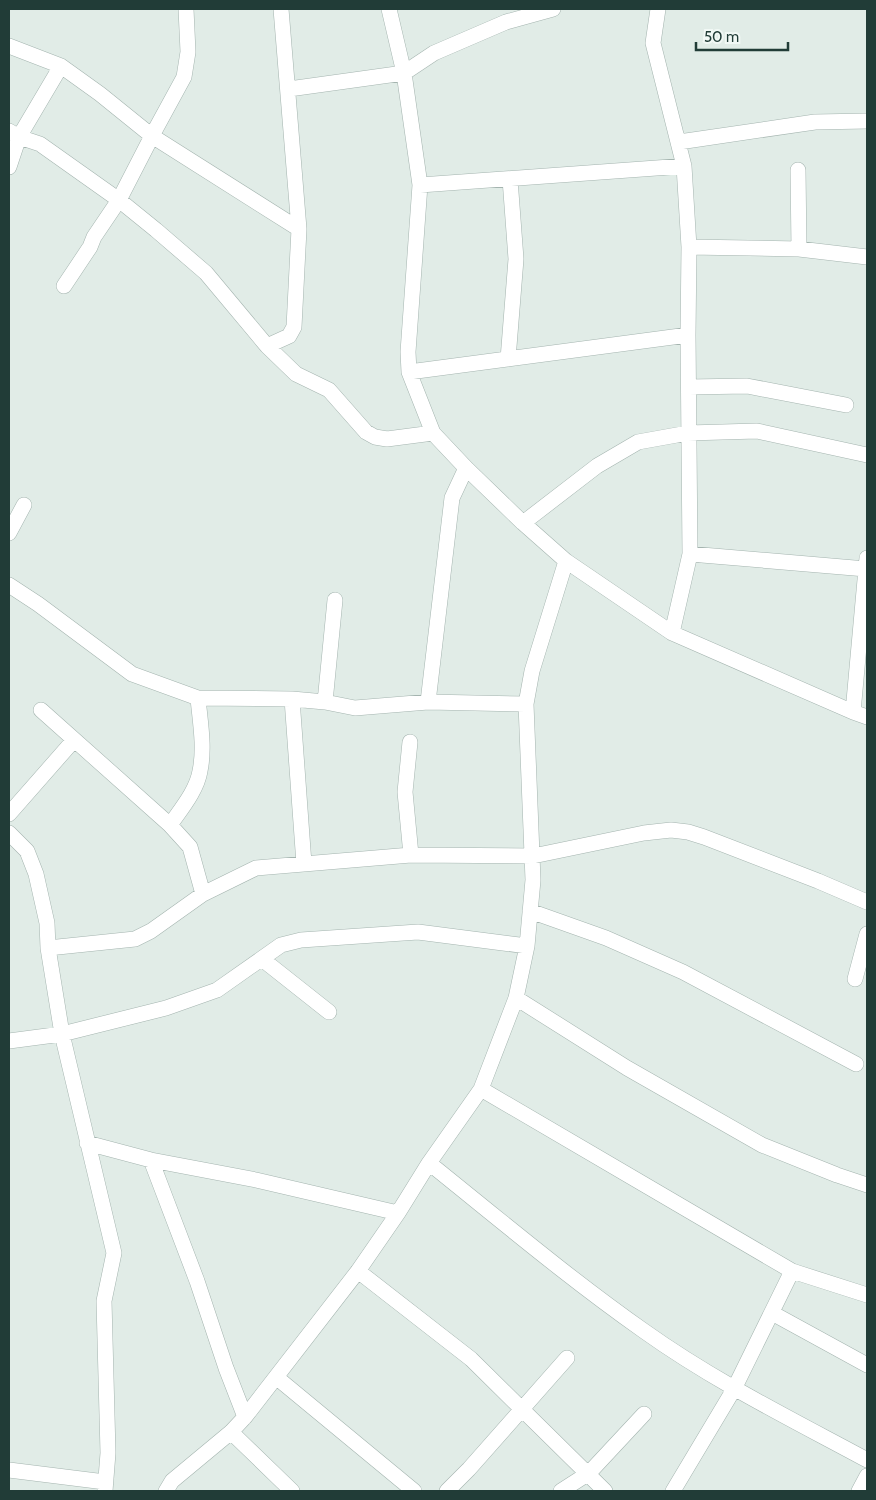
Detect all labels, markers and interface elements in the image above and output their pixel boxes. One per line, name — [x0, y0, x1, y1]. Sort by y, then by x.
scale bar — [696, 20, 788, 52]
text: 50 m — [704, 28, 739, 46]

